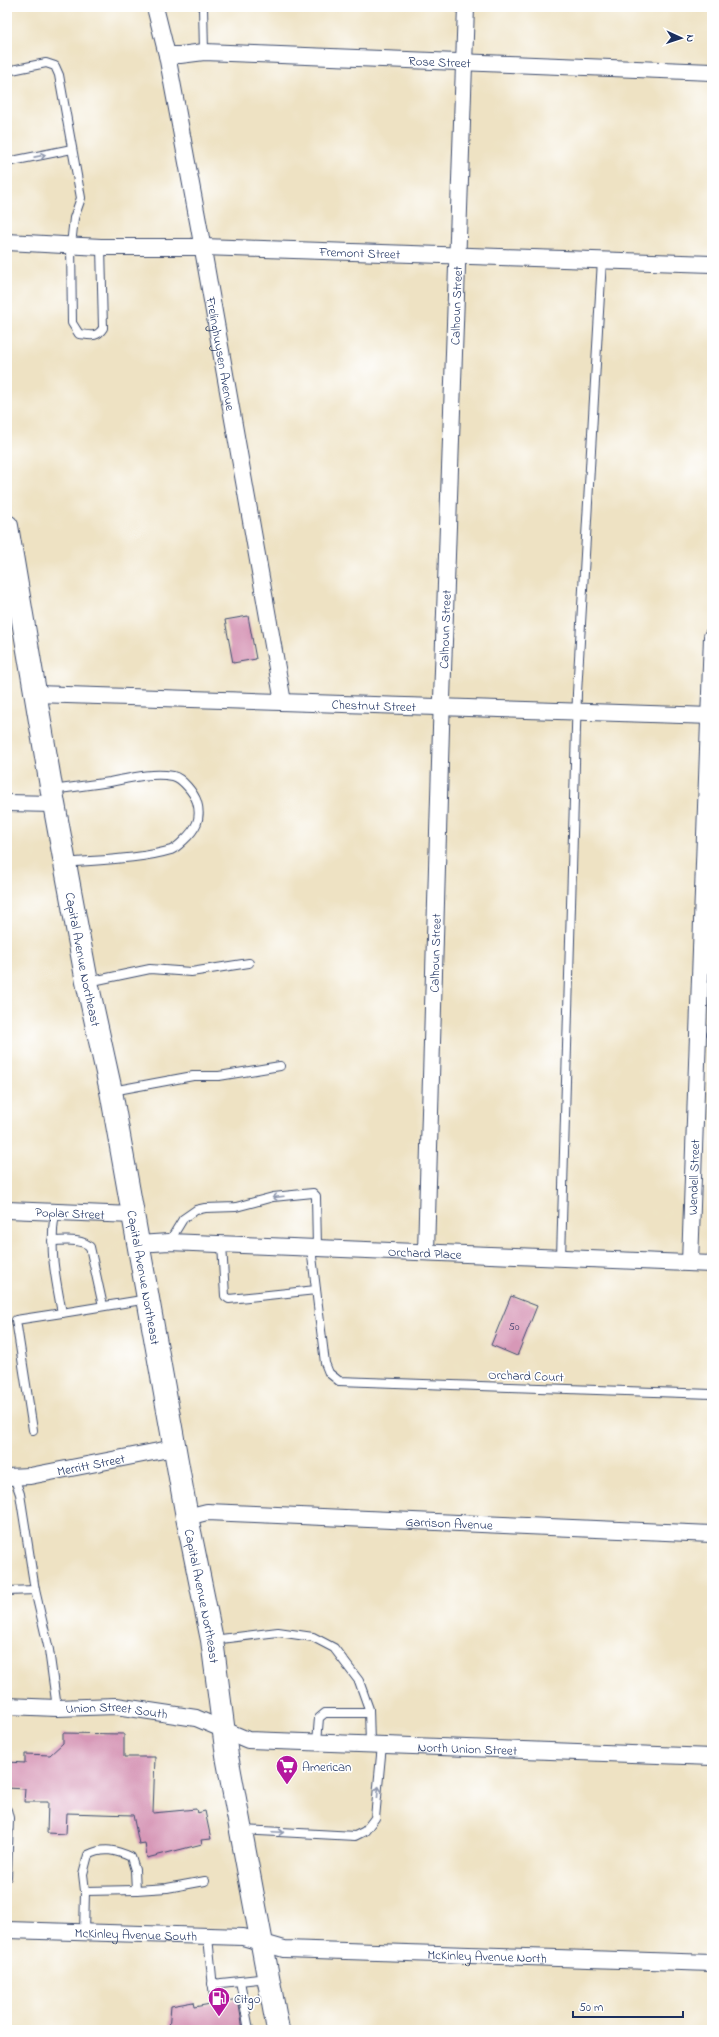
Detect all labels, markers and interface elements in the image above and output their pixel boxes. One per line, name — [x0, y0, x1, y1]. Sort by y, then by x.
north arrow — [661, 18, 701, 58]
text: N — [682, 34, 698, 43]
street label: Rose Street — [408, 52, 472, 74]
one-way arrow — [33, 152, 46, 160]
street label: Fremont Street — [318, 243, 401, 265]
street label: Calhoun Street — [446, 265, 468, 345]
street label: Frelinghuysen Avenue — [200, 294, 239, 413]
street label: Calhoun Street — [435, 589, 457, 669]
street label: Chestnut Street — [331, 696, 417, 717]
street label: Capital Avenue Northeast — [60, 891, 105, 1029]
street label: Calhoun Street — [425, 913, 447, 993]
street label: Wendell Street — [684, 1138, 705, 1215]
one-way arrow — [272, 1193, 285, 1200]
street label: Poplar Street — [35, 1203, 106, 1225]
street label: Capital Avenue Northeast — [121, 1209, 164, 1347]
street label: Orchard Place — [387, 1243, 462, 1265]
house number: 50 — [508, 1319, 520, 1335]
street label: Orchard Court — [488, 1366, 565, 1387]
street label: Merritt Street — [55, 1450, 127, 1482]
street label: Garrison Avenue — [405, 1513, 493, 1535]
street label: Capital Avenue Northeast — [179, 1528, 223, 1665]
street label: Union Street South — [65, 1698, 169, 1725]
street label: North Union Street — [417, 1738, 518, 1761]
supermarket icon: American — [274, 1753, 300, 1786]
place label: American — [302, 1758, 352, 1777]
one-way arrow — [374, 1786, 381, 1799]
one-way arrow — [271, 1828, 284, 1836]
street label: McKinley Avenue South — [74, 1924, 197, 1947]
street label: McKinley Avenue North — [427, 1946, 547, 1969]
fuel station icon: Citgo — [206, 1985, 232, 2018]
place label: Citgo — [234, 1990, 261, 2010]
scale bar — [573, 1993, 683, 2019]
text: 50 m — [579, 1999, 603, 2017]

